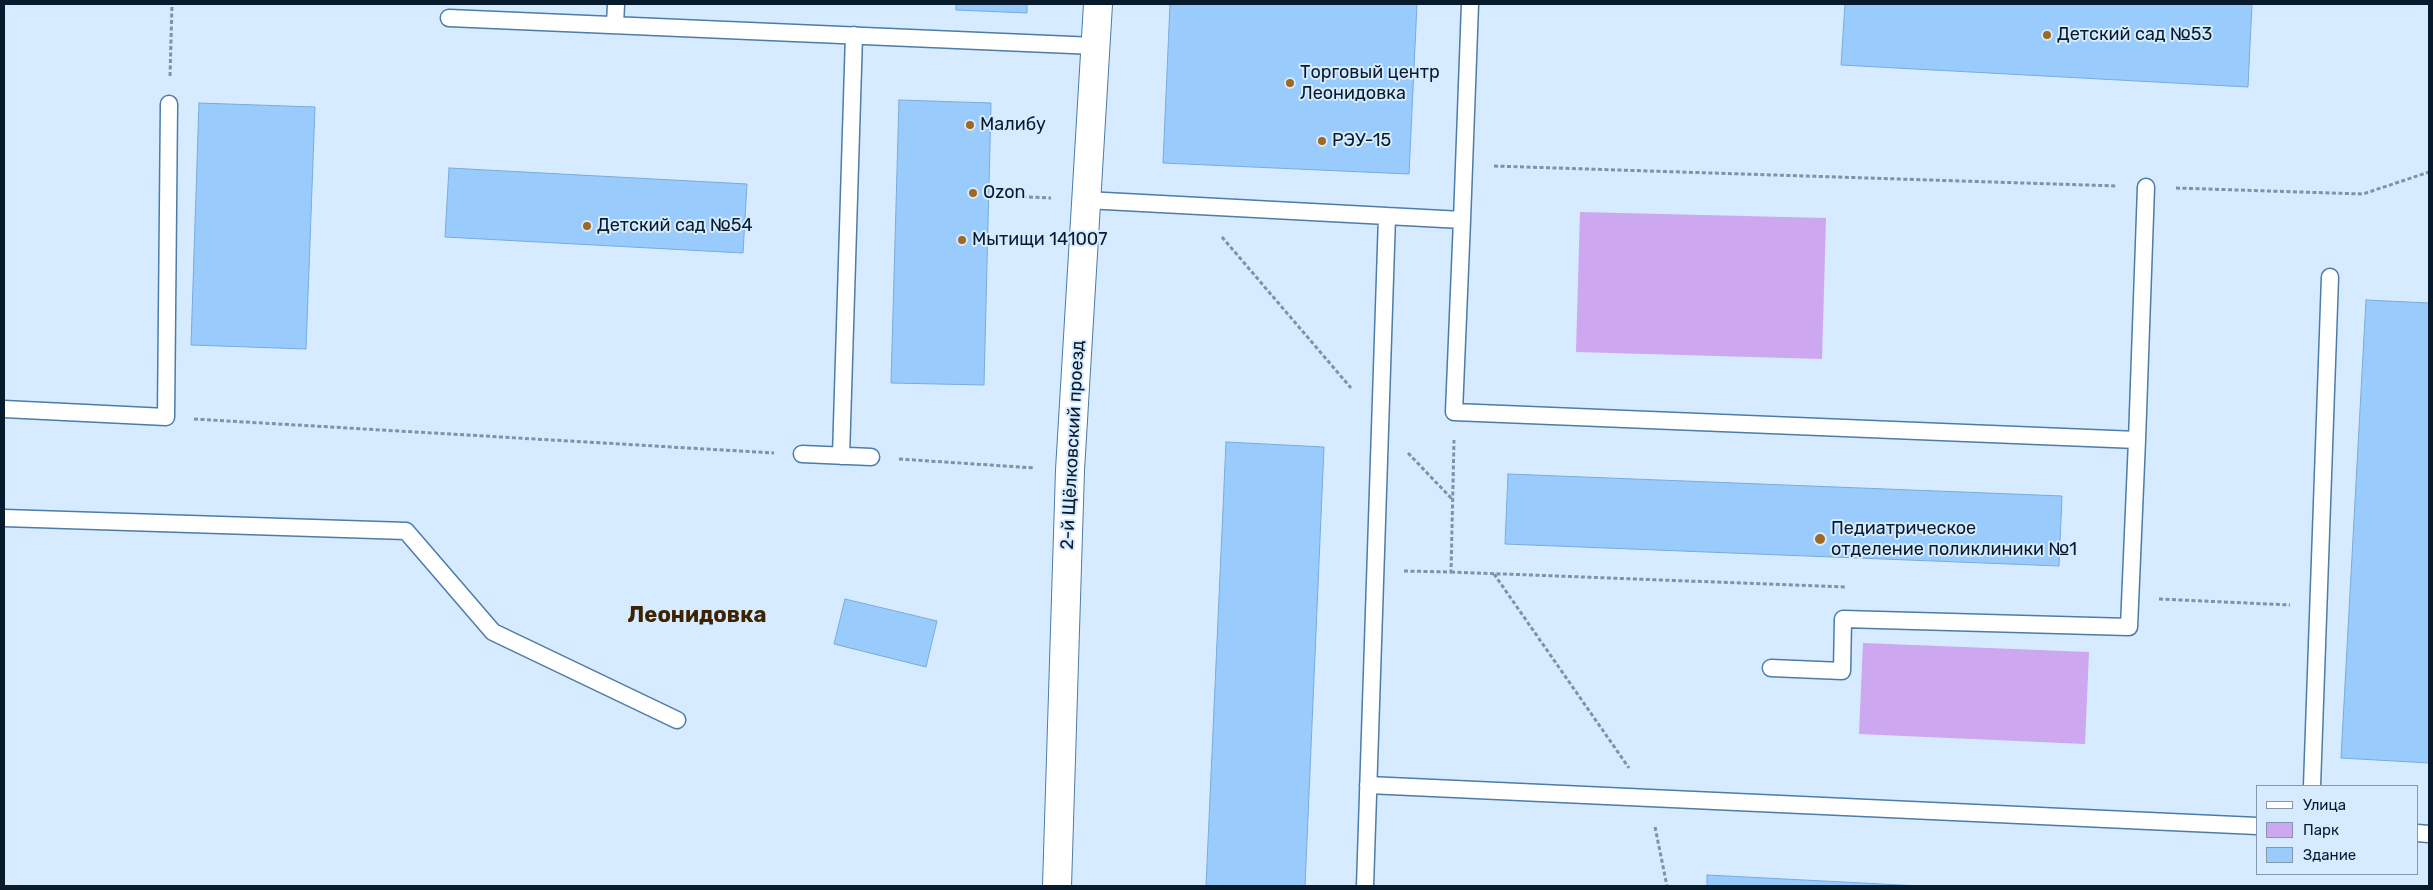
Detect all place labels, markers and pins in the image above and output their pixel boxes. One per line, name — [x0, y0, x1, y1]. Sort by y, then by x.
place label: Детский сад №53 — [2057, 24, 2212, 46]
marker: Детский сад №53 — [2041, 29, 2053, 41]
place label: Торговый центр Леонидовка — [1300, 62, 1440, 104]
marker: Торговый центр Леонидовка — [1284, 77, 1296, 89]
place label: Малибу — [980, 114, 1046, 136]
marker: Малибу — [964, 119, 976, 131]
place label: РЭУ-15 — [1332, 130, 1391, 152]
marker: РЭУ-15 — [1316, 135, 1328, 147]
place label: Ozon — [983, 182, 1025, 204]
marker: Ozon — [967, 187, 979, 199]
place label: Детский сад №54 — [597, 215, 753, 237]
marker: Детский сад №54 — [581, 220, 593, 232]
place label: Мытищи 141007 — [972, 229, 1108, 251]
marker: Мытищи 141007 — [956, 234, 968, 246]
place label: Педиатрическое отделение поликлиники №1 — [1831, 518, 2077, 560]
marker: Педиатрическое отделение поликлиники №1 — [1813, 532, 1827, 546]

